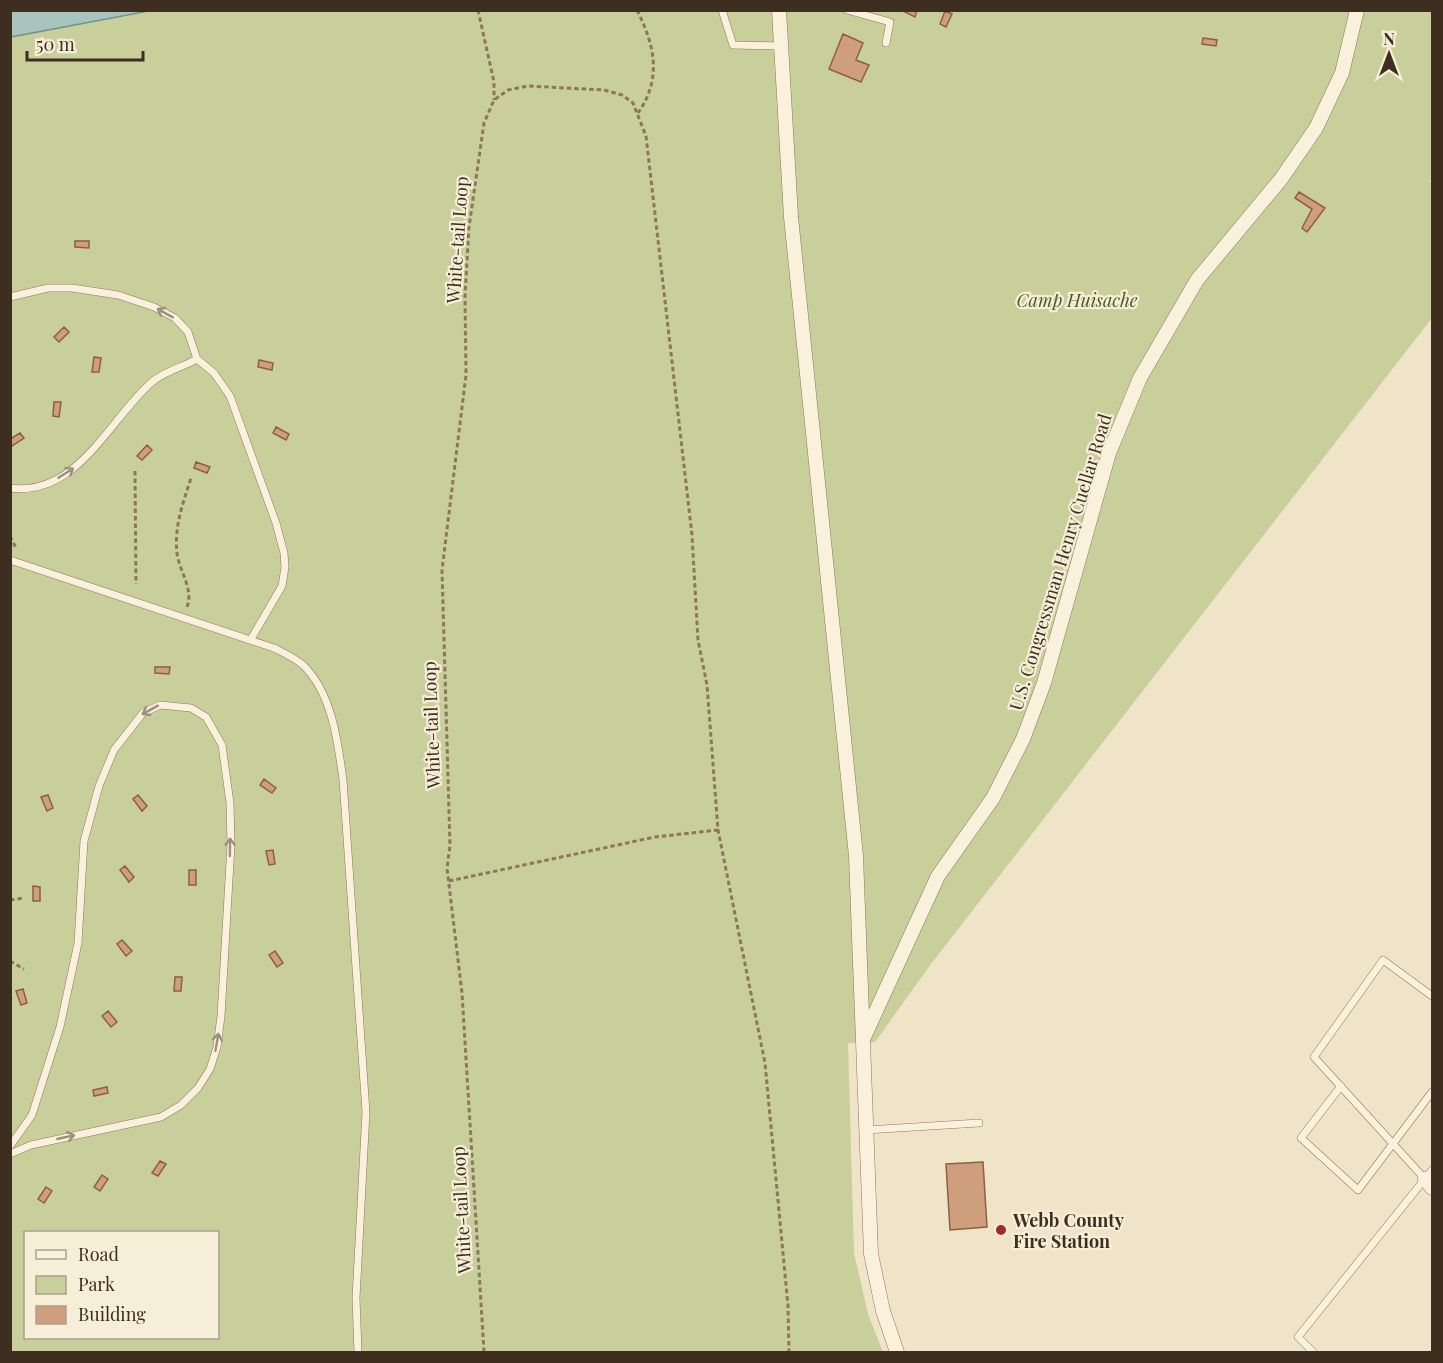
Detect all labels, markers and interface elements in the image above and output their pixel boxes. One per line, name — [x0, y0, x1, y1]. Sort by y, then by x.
scale bar — [27, 24, 142, 62]
north arrow — [1359, 24, 1419, 84]
text: N — [1383, 28, 1395, 49]
text: 50 m — [36, 32, 75, 56]
street label: White-tail Loop — [441, 176, 473, 305]
park label: Camp Huisache — [1016, 288, 1138, 312]
one-way arrow — [157, 307, 174, 319]
street label: U.S. Congressman Henry Cuellar Road — [1003, 410, 1117, 713]
one-way arrow — [57, 466, 74, 478]
street label: White-tail Loop — [417, 661, 445, 790]
one-way arrow — [142, 704, 159, 716]
one-way arrow — [225, 838, 236, 858]
one-way arrow — [212, 1032, 223, 1052]
one-way arrow — [57, 1131, 76, 1143]
street label: White-tail Loop — [446, 1146, 476, 1275]
place label: Webb County Fire Station — [1012, 1208, 1125, 1253]
marker: Webb County Fire Station — [994, 1223, 1008, 1237]
legend — [24, 1231, 219, 1339]
text: Road — [78, 1242, 119, 1266]
text: Park — [78, 1272, 115, 1296]
text: Building — [78, 1302, 146, 1326]

